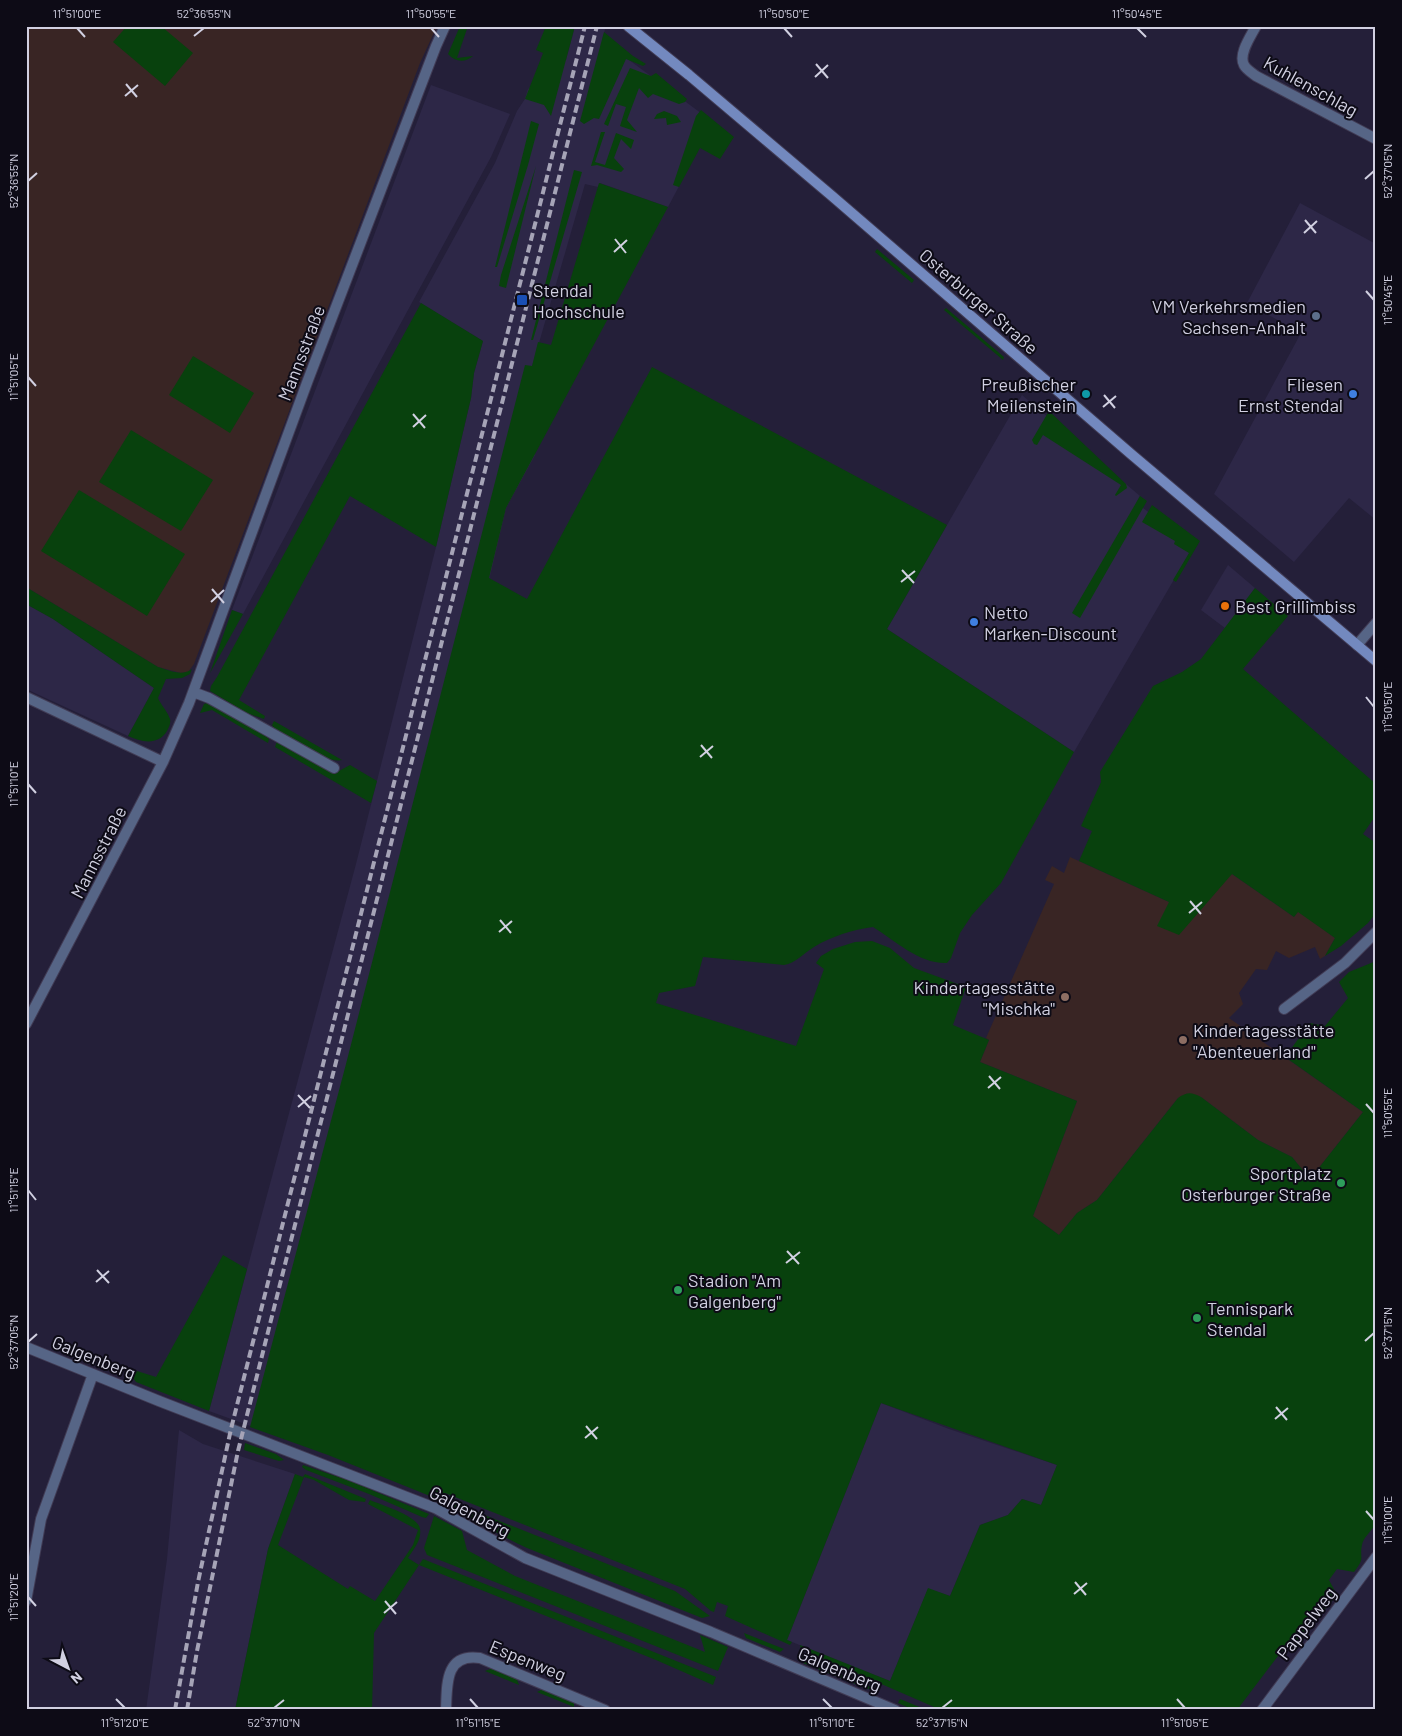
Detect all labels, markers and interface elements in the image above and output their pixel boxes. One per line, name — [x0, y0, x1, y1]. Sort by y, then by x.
text: 11°51'00"E — [53, 6, 101, 20]
text: 52°36'55"N — [177, 6, 231, 20]
text: 11°50'55"E — [406, 6, 456, 20]
text: 11°50'50"E — [759, 6, 809, 20]
text: 11°50'45"E — [1112, 6, 1162, 20]
street label: Kuhlenschlag — [1260, 51, 1362, 121]
text: 52°37'05"N — [1380, 144, 1394, 198]
text: 52°36'55"N — [6, 154, 20, 208]
street label: Osterburger Straße — [915, 244, 1043, 358]
text: 11°50'45"E — [1380, 275, 1394, 325]
place label: Stendal Hochschule — [533, 279, 625, 322]
marker: Stendal Hochschule — [515, 293, 529, 307]
place label: VM Verkehrsmedien Sachsen-Anhalt — [1152, 295, 1306, 338]
street label: Mannsstraße — [273, 302, 329, 404]
marker: VM Verkehrsmedien Sachsen-Anhalt — [1310, 310, 1322, 322]
text: 11°51'05"E — [6, 353, 20, 401]
place label: Preußischer Meilenstein — [981, 373, 1076, 416]
place label: Fliesen Ernst Stendal — [1238, 373, 1343, 416]
marker: Preußischer Meilenstein — [1080, 388, 1092, 400]
marker: Fliesen Ernst Stendal — [1347, 388, 1359, 400]
place label: Best Grillimbiss — [1235, 595, 1356, 617]
marker: Best Grillimbiss — [1219, 600, 1231, 612]
place label: Netto Marken-Discount — [984, 601, 1117, 644]
marker: Netto Marken-Discount — [968, 616, 980, 628]
text: 11°50'50"E — [1380, 682, 1394, 732]
text: 11°51'10"E — [6, 761, 20, 807]
street label: Mannsstraße — [65, 802, 131, 902]
place label: Kindertagesstätte "Mischka" — [914, 976, 1055, 1019]
marker: Kindertagesstätte "Mischka" — [1059, 991, 1071, 1003]
place label: Kindertagesstätte "Abenteuerland" — [1193, 1019, 1334, 1062]
marker: Kindertagesstätte "Abenteuerland" — [1177, 1034, 1189, 1046]
text: 11°50'55"E — [1380, 1088, 1394, 1138]
place label: Sportplatz Osterburger Straße — [1181, 1162, 1331, 1205]
text: 11°51'15"E — [6, 1167, 20, 1213]
marker: Sportplatz Osterburger Straße — [1335, 1177, 1347, 1189]
place label: Stadion "Am Galgenberg" — [688, 1269, 781, 1312]
marker: Stadion "Am Galgenberg" — [672, 1284, 684, 1296]
place label: Tennispark Stendal — [1207, 1297, 1293, 1340]
text: 52°37'15"N — [1380, 1307, 1394, 1359]
marker: Tennispark Stendal — [1191, 1312, 1203, 1324]
text: 52°37'05"N — [6, 1315, 20, 1369]
street label: Galgenberg — [49, 1330, 139, 1384]
street label: Galgenberg — [426, 1481, 514, 1541]
text: 11°51'00"E — [1380, 1496, 1394, 1544]
text: 11°51'20"E — [6, 1573, 20, 1621]
street label: Pappelweg — [1272, 1582, 1340, 1664]
street label: Espenweg — [487, 1635, 569, 1685]
street label: Galgenberg — [795, 1642, 885, 1696]
north arrow — [42, 1644, 92, 1694]
text: N — [68, 1669, 86, 1688]
text: 11°51'20"E — [101, 1715, 149, 1729]
text: 52°37'10"N — [248, 1715, 300, 1729]
text: 11°51'15"E — [455, 1715, 501, 1729]
text: 11°51'10"E — [809, 1715, 855, 1729]
text: 52°37'15"N — [916, 1715, 968, 1729]
text: 11°51'05"E — [1161, 1715, 1209, 1729]

